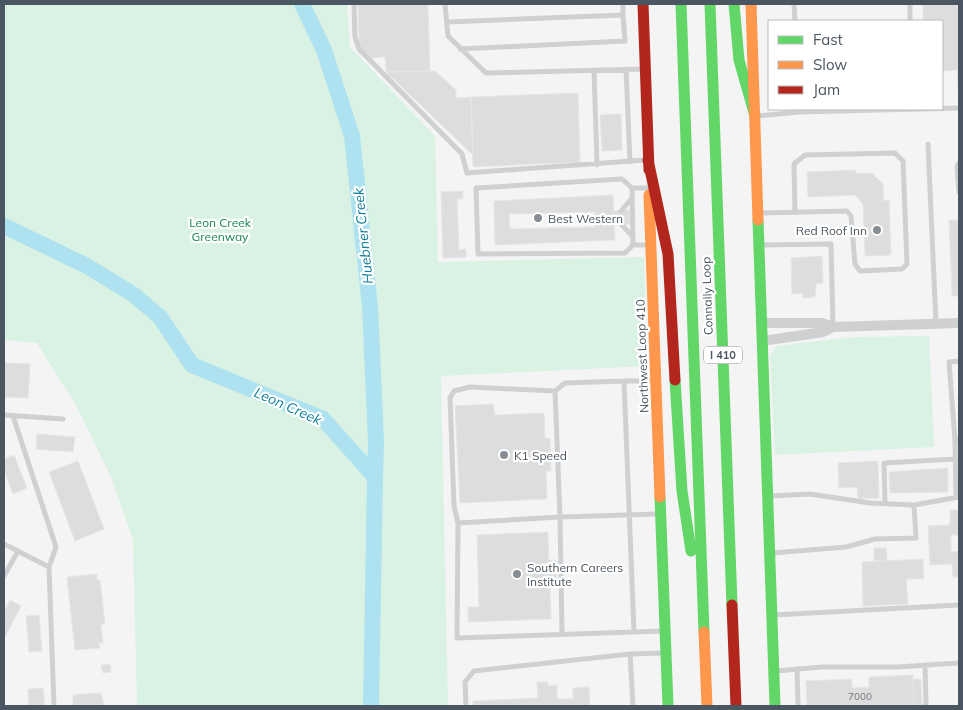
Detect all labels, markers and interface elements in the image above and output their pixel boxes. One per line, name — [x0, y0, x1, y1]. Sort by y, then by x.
legend — [768, 20, 943, 110]
text: Fast — [813, 30, 843, 49]
text: Slow — [813, 55, 847, 74]
text: Jam — [813, 80, 840, 99]
water label: Huebner Creek — [349, 186, 377, 285]
place label: Best Western — [548, 211, 623, 226]
marker: Best Western — [532, 212, 544, 224]
park label: Leon Creek Greenway — [189, 215, 252, 244]
place label: Red Roof Inn — [796, 223, 867, 238]
marker: Red Roof Inn — [871, 224, 883, 236]
street label: Connally Loop — [698, 257, 716, 335]
street label: Northwest Loop 410 — [633, 299, 651, 413]
road number: I 410 — [704, 346, 742, 364]
water label: Leon Creek — [251, 383, 325, 429]
place label: K1 Speed — [514, 448, 567, 463]
marker: K1 Speed — [498, 449, 510, 461]
place label: Southern Careers Institute — [527, 560, 623, 589]
marker: Southern Careers Institute — [511, 568, 523, 580]
house number: 7000 — [848, 690, 872, 703]

